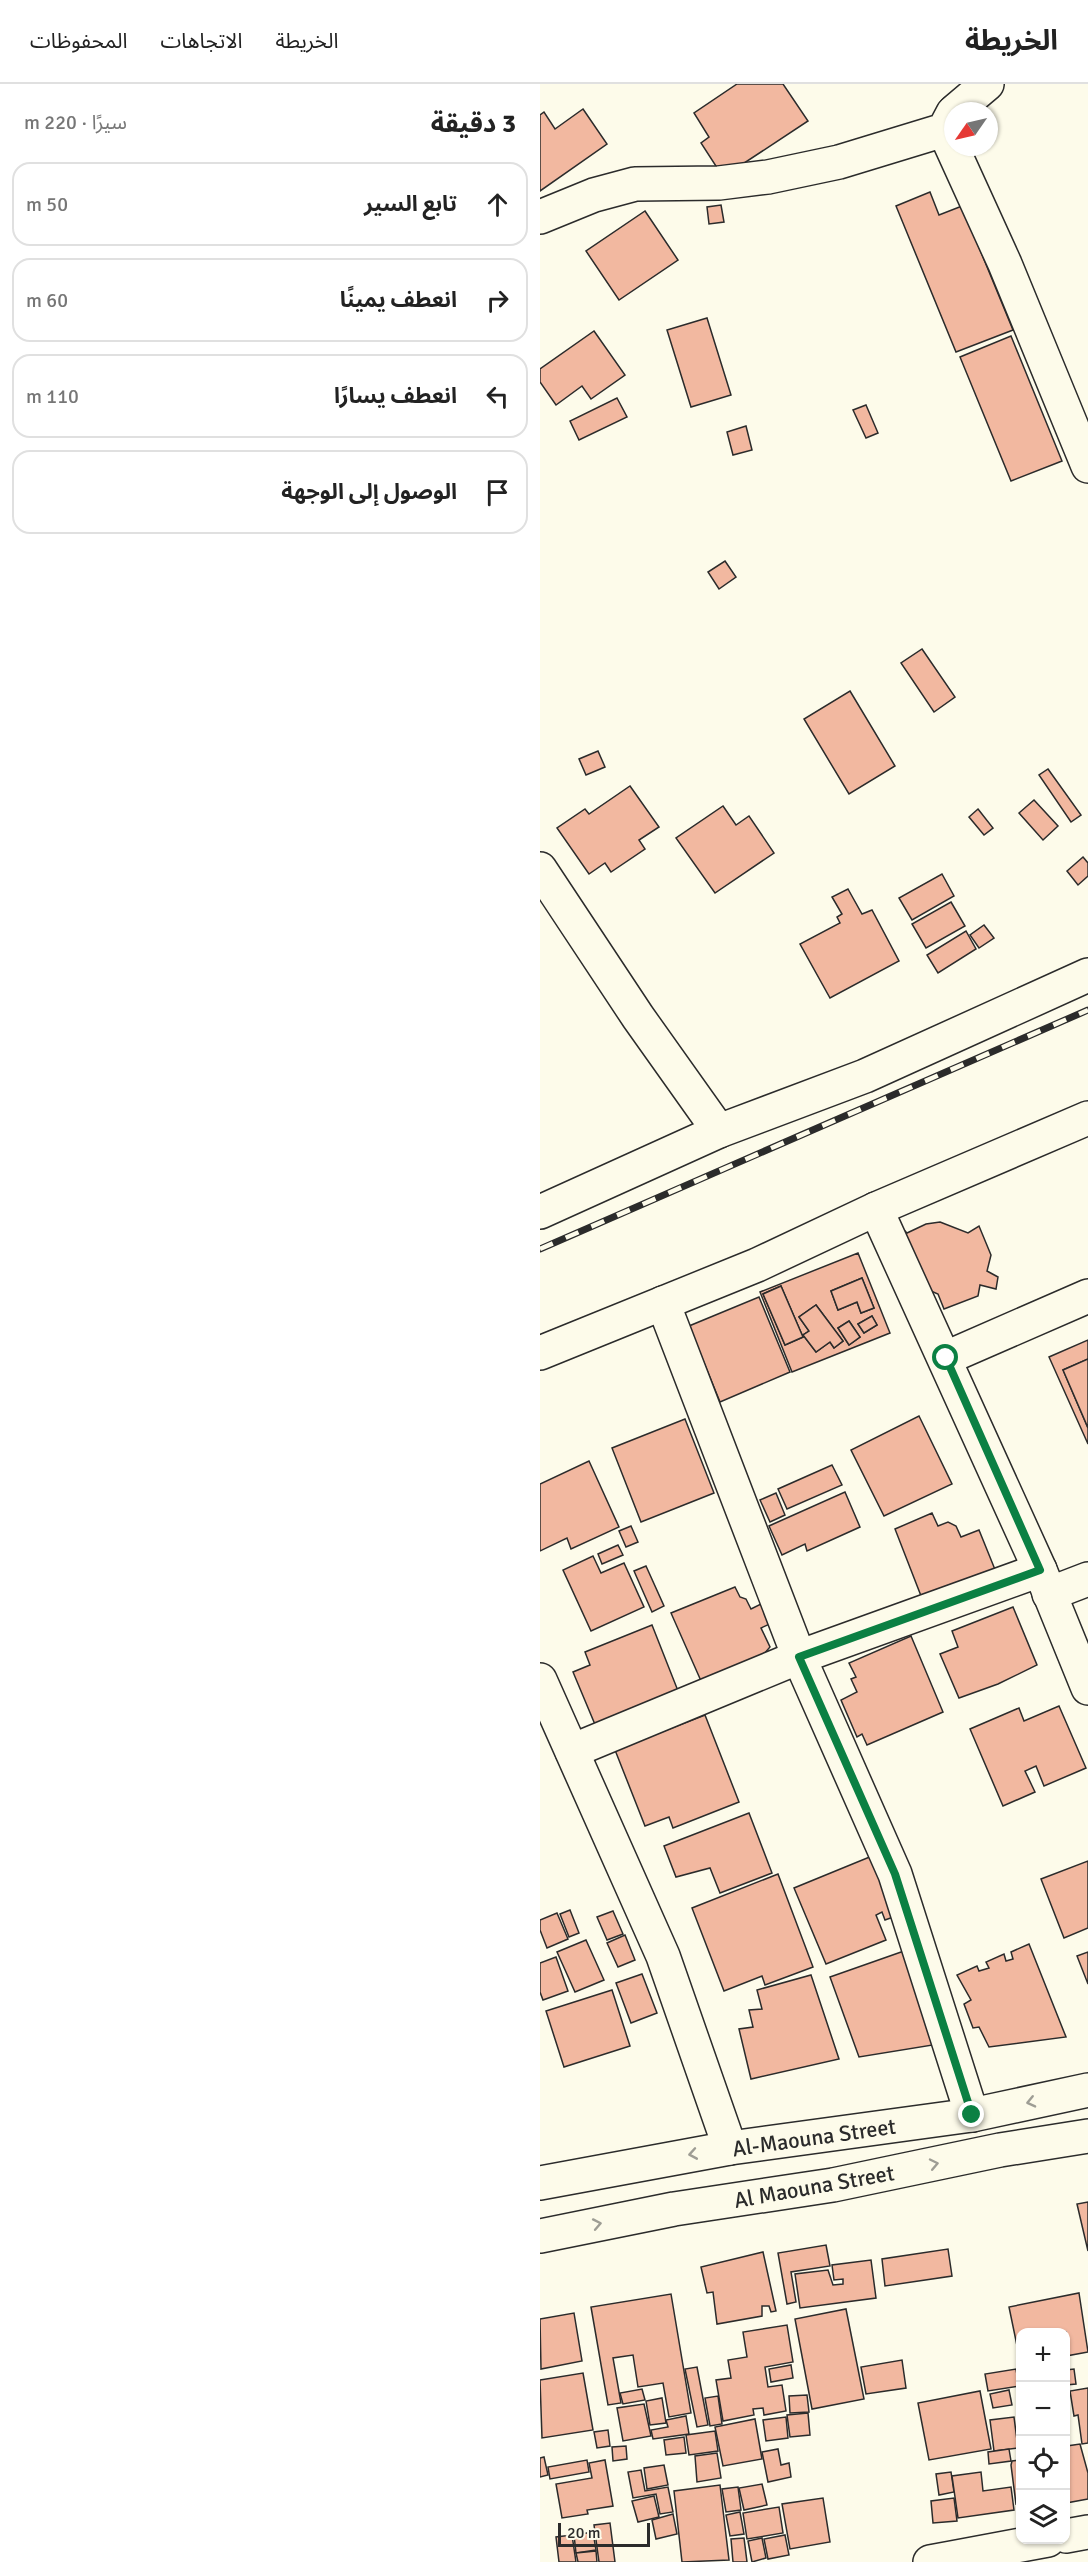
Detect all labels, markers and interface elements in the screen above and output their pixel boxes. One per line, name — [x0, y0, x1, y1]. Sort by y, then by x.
text: الخريطة — [965, 24, 1058, 58]
text: المحفوظات — [30, 28, 127, 54]
text: الاتجاهات — [160, 28, 242, 54]
text: الخريطة — [275, 28, 338, 54]
north arrow — [944, 102, 998, 156]
text: 3 دقيقة — [431, 108, 516, 140]
text: سيرًا · 220 m — [24, 110, 127, 135]
icon: ahead — [481, 188, 514, 221]
text: تابع السير — [364, 190, 457, 217]
text: 50 m — [26, 192, 68, 217]
icon: right — [481, 284, 514, 317]
text: انعطف يمينًا — [340, 286, 457, 313]
text: 60 m — [26, 288, 68, 313]
icon: left — [481, 380, 514, 413]
text: انعطف يسارًا — [334, 382, 457, 409]
text: 110 m — [26, 384, 79, 409]
icon: arrive — [481, 476, 514, 509]
text: الوصول إلى الوجهة — [281, 478, 457, 505]
route start — [932, 1344, 958, 1370]
one-way arrow — [1026, 2094, 1036, 2107]
route end — [958, 2101, 984, 2127]
street label: Al-Maouna Street — [731, 2113, 898, 2162]
one-way arrow — [688, 2147, 698, 2160]
one-way arrow — [929, 2158, 939, 2171]
street label: Al Maouna Street — [732, 2159, 897, 2214]
one-way arrow — [592, 2218, 602, 2231]
map controls — [1016, 2328, 1070, 2544]
button: + — [1016, 2328, 1070, 2382]
button: − — [1016, 2382, 1070, 2436]
button: locate — [1016, 2436, 1070, 2490]
button: layers — [1016, 2490, 1070, 2544]
scale bar — [558, 2520, 650, 2548]
text: 20 m — [567, 2523, 601, 2543]

